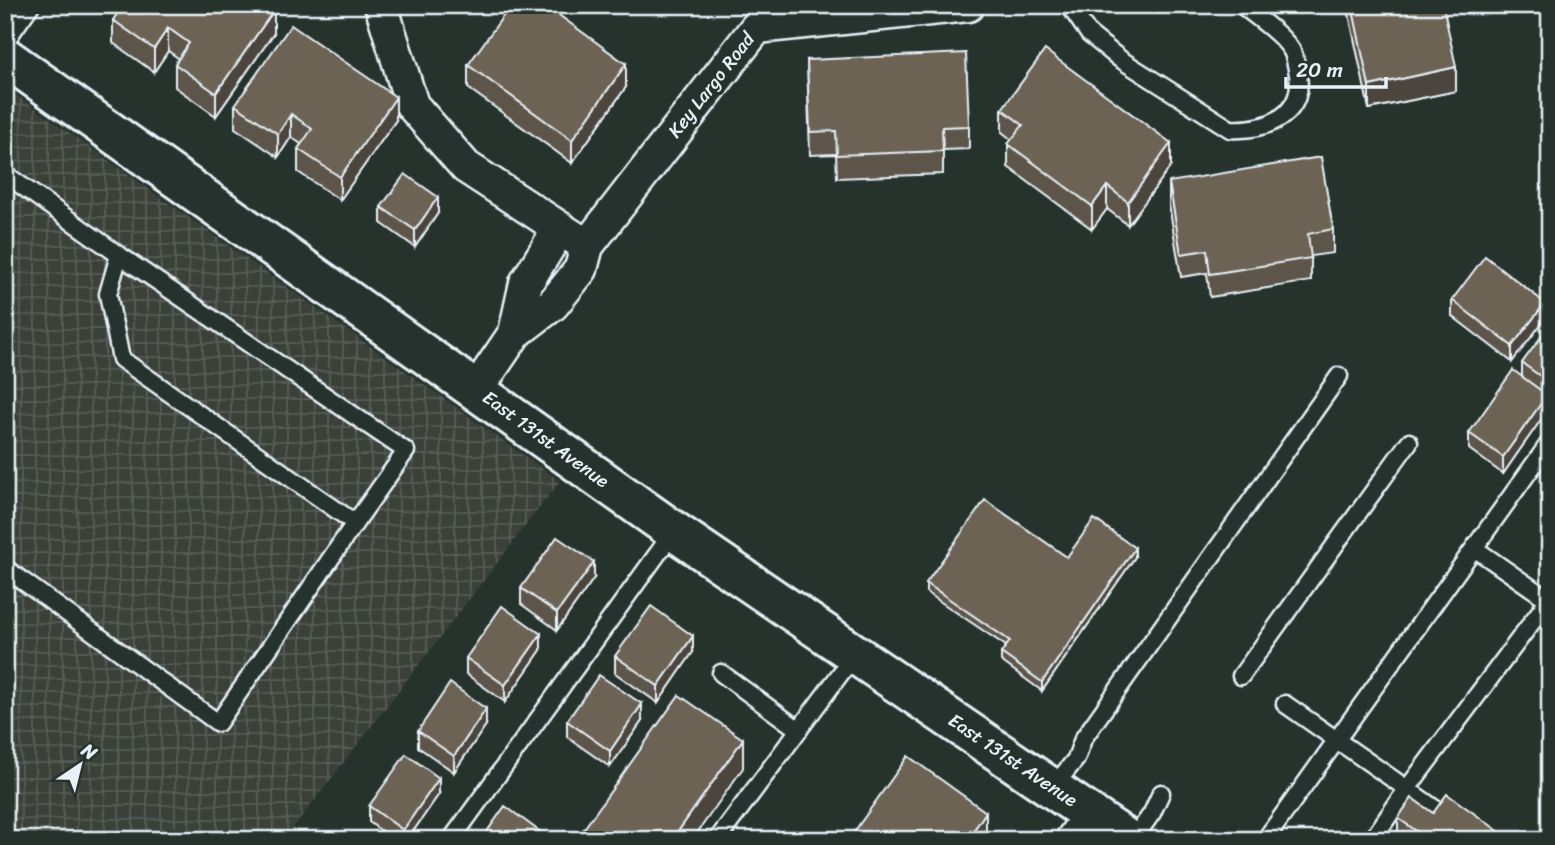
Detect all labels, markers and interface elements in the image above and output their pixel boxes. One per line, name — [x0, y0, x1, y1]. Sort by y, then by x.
street label: Key Largo Road — [659, 23, 764, 145]
scale bar — [1286, 46, 1385, 90]
text: 20 m — [1296, 51, 1343, 89]
street label: East 131st Avenue — [475, 381, 617, 497]
street label: East 131st Avenue — [941, 704, 1085, 816]
north arrow — [46, 730, 116, 800]
text: N — [74, 734, 105, 769]

